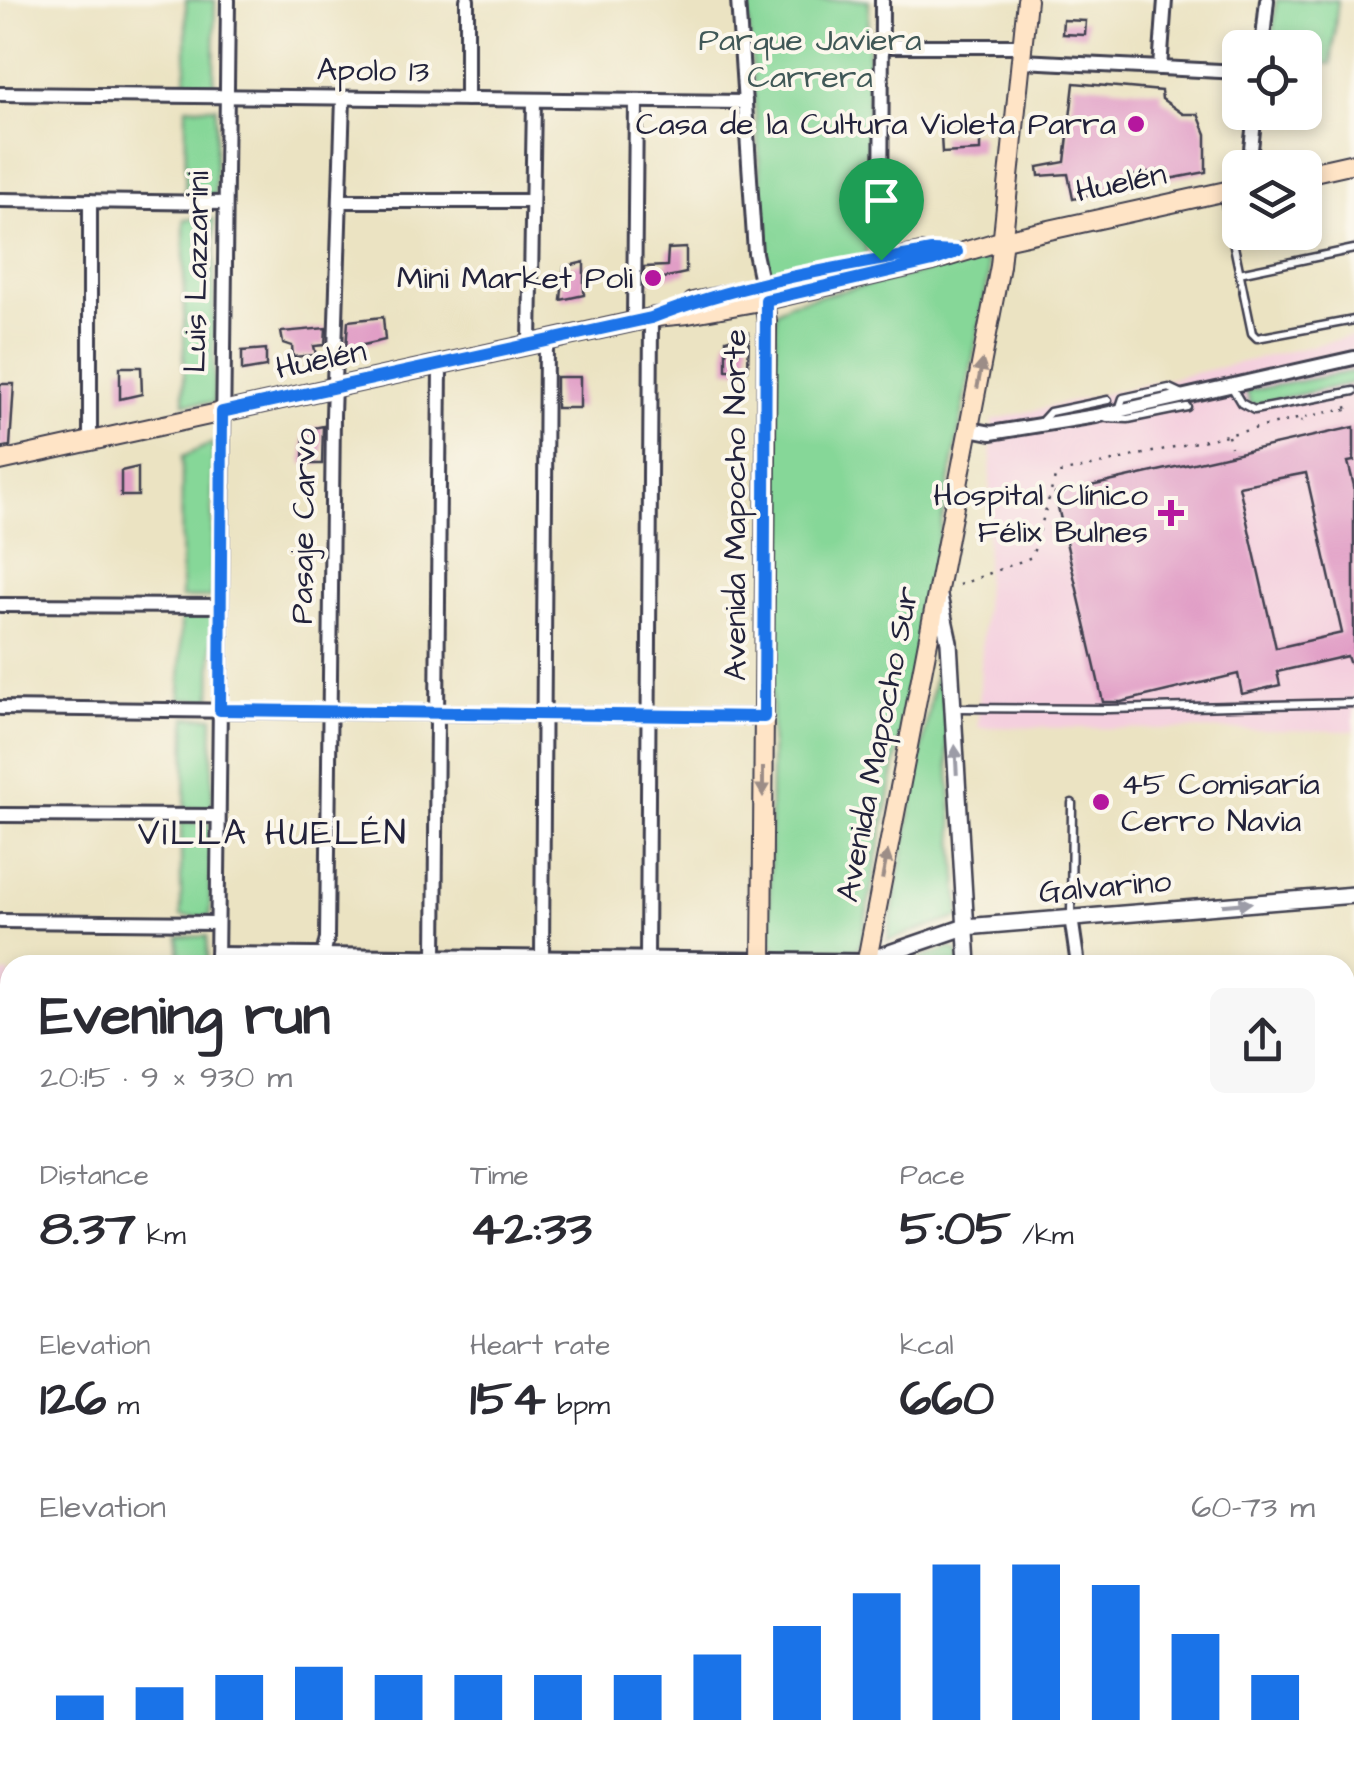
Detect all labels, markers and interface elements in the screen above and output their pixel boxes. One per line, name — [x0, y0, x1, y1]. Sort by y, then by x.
park label: Parque Javiera Carrera — [698, 18, 922, 100]
map controls — [1222, 30, 1322, 250]
button: locate — [1222, 30, 1322, 130]
street label: Apolo 13 — [316, 48, 430, 94]
place label: Casa de la Cultura Violeta Parra — [636, 102, 1116, 147]
marker: Casa de la Cultura Violeta Parra — [1125, 113, 1147, 135]
button: layers — [1222, 150, 1322, 250]
street label: Huelén — [1072, 152, 1170, 214]
pin — [839, 158, 924, 261]
street label: Luis Lazzarini — [173, 171, 221, 373]
icon: arrive — [854, 173, 909, 228]
place label: Mini Market Poli — [397, 256, 633, 301]
marker: Mini Market Poli — [642, 267, 664, 289]
street label: Huelén — [272, 329, 370, 391]
street label: Avenida Mapocho Norte — [713, 329, 758, 681]
one-way arrow — [973, 358, 988, 390]
street label: Pasaje Carvo — [280, 428, 328, 624]
place label: Hospital Clínico Félix Bulnes — [933, 473, 1148, 555]
marker: Hospital Clínico Félix Bulnes — [1158, 500, 1184, 526]
street label: Avenida Mapocho Sur — [825, 582, 931, 906]
one-way arrow — [948, 743, 964, 775]
place label: 45 Comisaría Cerro Navia — [1121, 762, 1320, 844]
one-way arrow — [755, 767, 771, 799]
marker: 45 Comisaría Cerro Navia — [1090, 791, 1112, 813]
district label: VILLA HUELÉN — [138, 809, 408, 858]
one-way arrow — [878, 849, 894, 880]
street label: Galvarino — [1037, 859, 1173, 915]
one-way arrow — [1221, 896, 1253, 912]
text: Evening run — [40, 979, 330, 1055]
button: share — [1210, 988, 1315, 1093]
text: 20:15 · 9 × 930 m — [40, 1055, 292, 1100]
text: Distance — [40, 1156, 149, 1195]
text: Time — [470, 1156, 529, 1195]
text: Pace — [900, 1156, 965, 1195]
text: 8.37 — [40, 1195, 136, 1264]
text: 42:33 — [470, 1195, 592, 1264]
text: 5:05 — [900, 1195, 1011, 1264]
text: km — [136, 1216, 186, 1255]
text: /km — [1011, 1216, 1074, 1255]
text: Elevation — [40, 1326, 150, 1365]
text: Heart rate — [470, 1326, 611, 1365]
text: kcal — [900, 1326, 954, 1365]
text: 126 — [40, 1365, 106, 1434]
text: 154 — [470, 1365, 546, 1434]
text: 660 — [900, 1365, 994, 1434]
text: m — [106, 1386, 139, 1425]
text: bpm — [546, 1386, 610, 1425]
text: Elevation — [40, 1485, 166, 1530]
text: 60–73 m — [1191, 1485, 1315, 1530]

